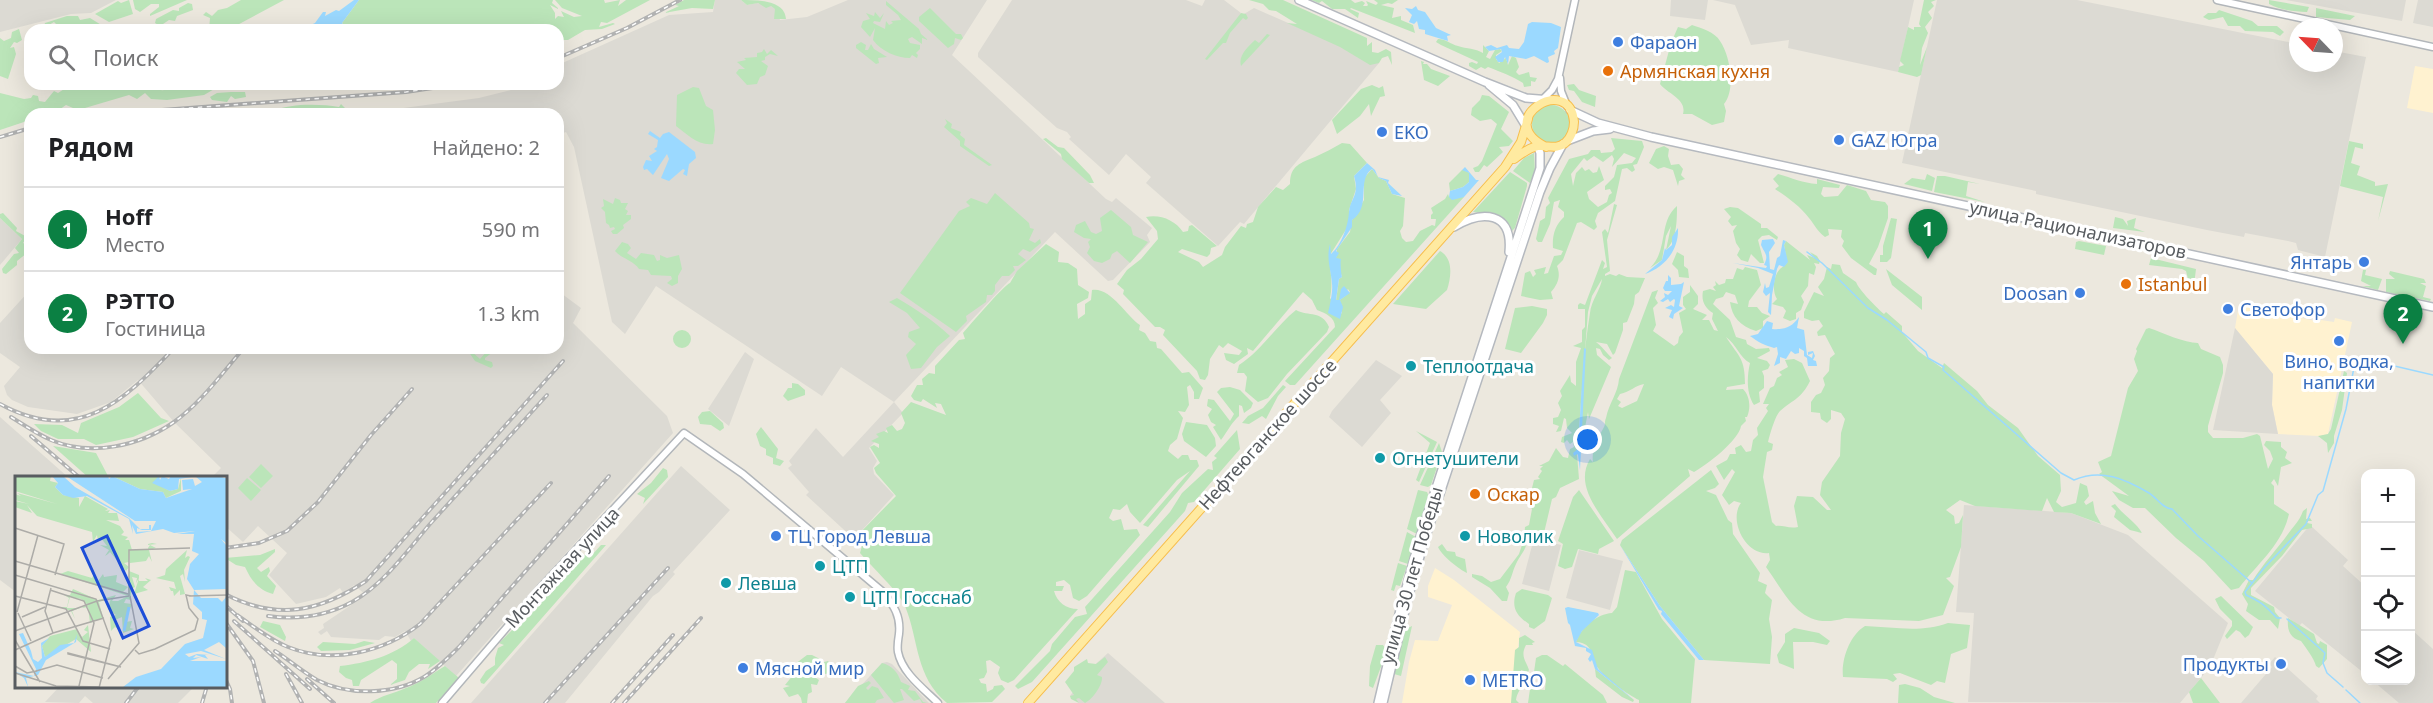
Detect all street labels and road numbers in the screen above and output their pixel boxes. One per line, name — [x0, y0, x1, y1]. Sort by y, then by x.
street label: улица Рационализаторов — [1967, 194, 2189, 264]
street label: Нефтеюганское шоссе — [1193, 353, 1341, 515]
street label: улица 30 лет Победы — [1374, 484, 1448, 666]
street label: Монтажная улица — [500, 501, 624, 633]

